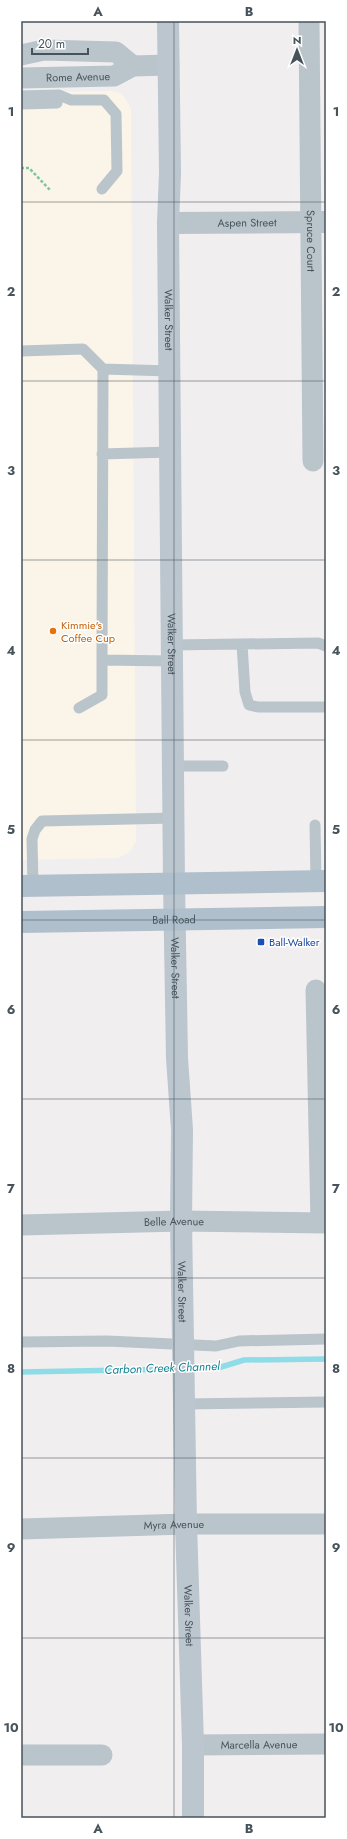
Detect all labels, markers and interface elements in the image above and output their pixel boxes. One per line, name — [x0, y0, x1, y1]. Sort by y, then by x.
text: A — [92, 2, 103, 21]
text: B — [245, 2, 254, 21]
scale bar — [32, 30, 88, 56]
north arrow — [277, 30, 317, 70]
text: N — [293, 32, 301, 48]
text: 20 m — [38, 35, 65, 53]
street label: Rome Avenue — [46, 68, 111, 85]
text: 1 — [8, 102, 14, 121]
text: 1 — [333, 102, 339, 121]
street label: Spruce Court — [303, 210, 319, 272]
street label: Aspen Street — [217, 214, 277, 231]
text: 2 — [7, 282, 15, 301]
text: 2 — [332, 282, 340, 301]
street label: Walker Street — [161, 289, 177, 351]
text: 3 — [7, 461, 15, 480]
text: 3 — [332, 461, 340, 480]
street label: Walker Street — [164, 613, 180, 675]
place label: Kimmie's Coffee Cup — [61, 617, 115, 646]
marker: Kimmie's Coffee Cup — [48, 626, 58, 636]
text: 4 — [6, 641, 16, 660]
text: 4 — [331, 641, 341, 660]
text: 5 — [7, 820, 15, 839]
text: 5 — [332, 820, 340, 839]
street label: Ball Road — [152, 911, 196, 928]
place label: Ball-Walker — [269, 934, 320, 950]
street label: Walker Street — [167, 937, 184, 999]
marker: Ball-Walker — [256, 937, 266, 947]
text: 6 — [7, 1000, 16, 1019]
text: 6 — [332, 1000, 341, 1019]
text: 7 — [7, 1179, 15, 1198]
text: 7 — [332, 1179, 340, 1198]
street label: Belle Avenue — [144, 1213, 204, 1230]
street label: Walker Street — [174, 1261, 191, 1323]
water label: Carbon Creek Channel — [104, 1357, 221, 1379]
text: 8 — [7, 1359, 15, 1378]
text: 8 — [332, 1359, 340, 1378]
street label: Myra Avenue — [143, 1516, 204, 1533]
text: 9 — [7, 1538, 16, 1557]
text: 9 — [332, 1538, 341, 1557]
street label: Walker Street — [180, 1585, 198, 1647]
text: 10 — [3, 1718, 19, 1737]
text: 10 — [328, 1718, 344, 1737]
street label: Marcella Avenue — [221, 1736, 298, 1753]
text: A — [92, 1819, 103, 1838]
text: B — [245, 1819, 254, 1838]

